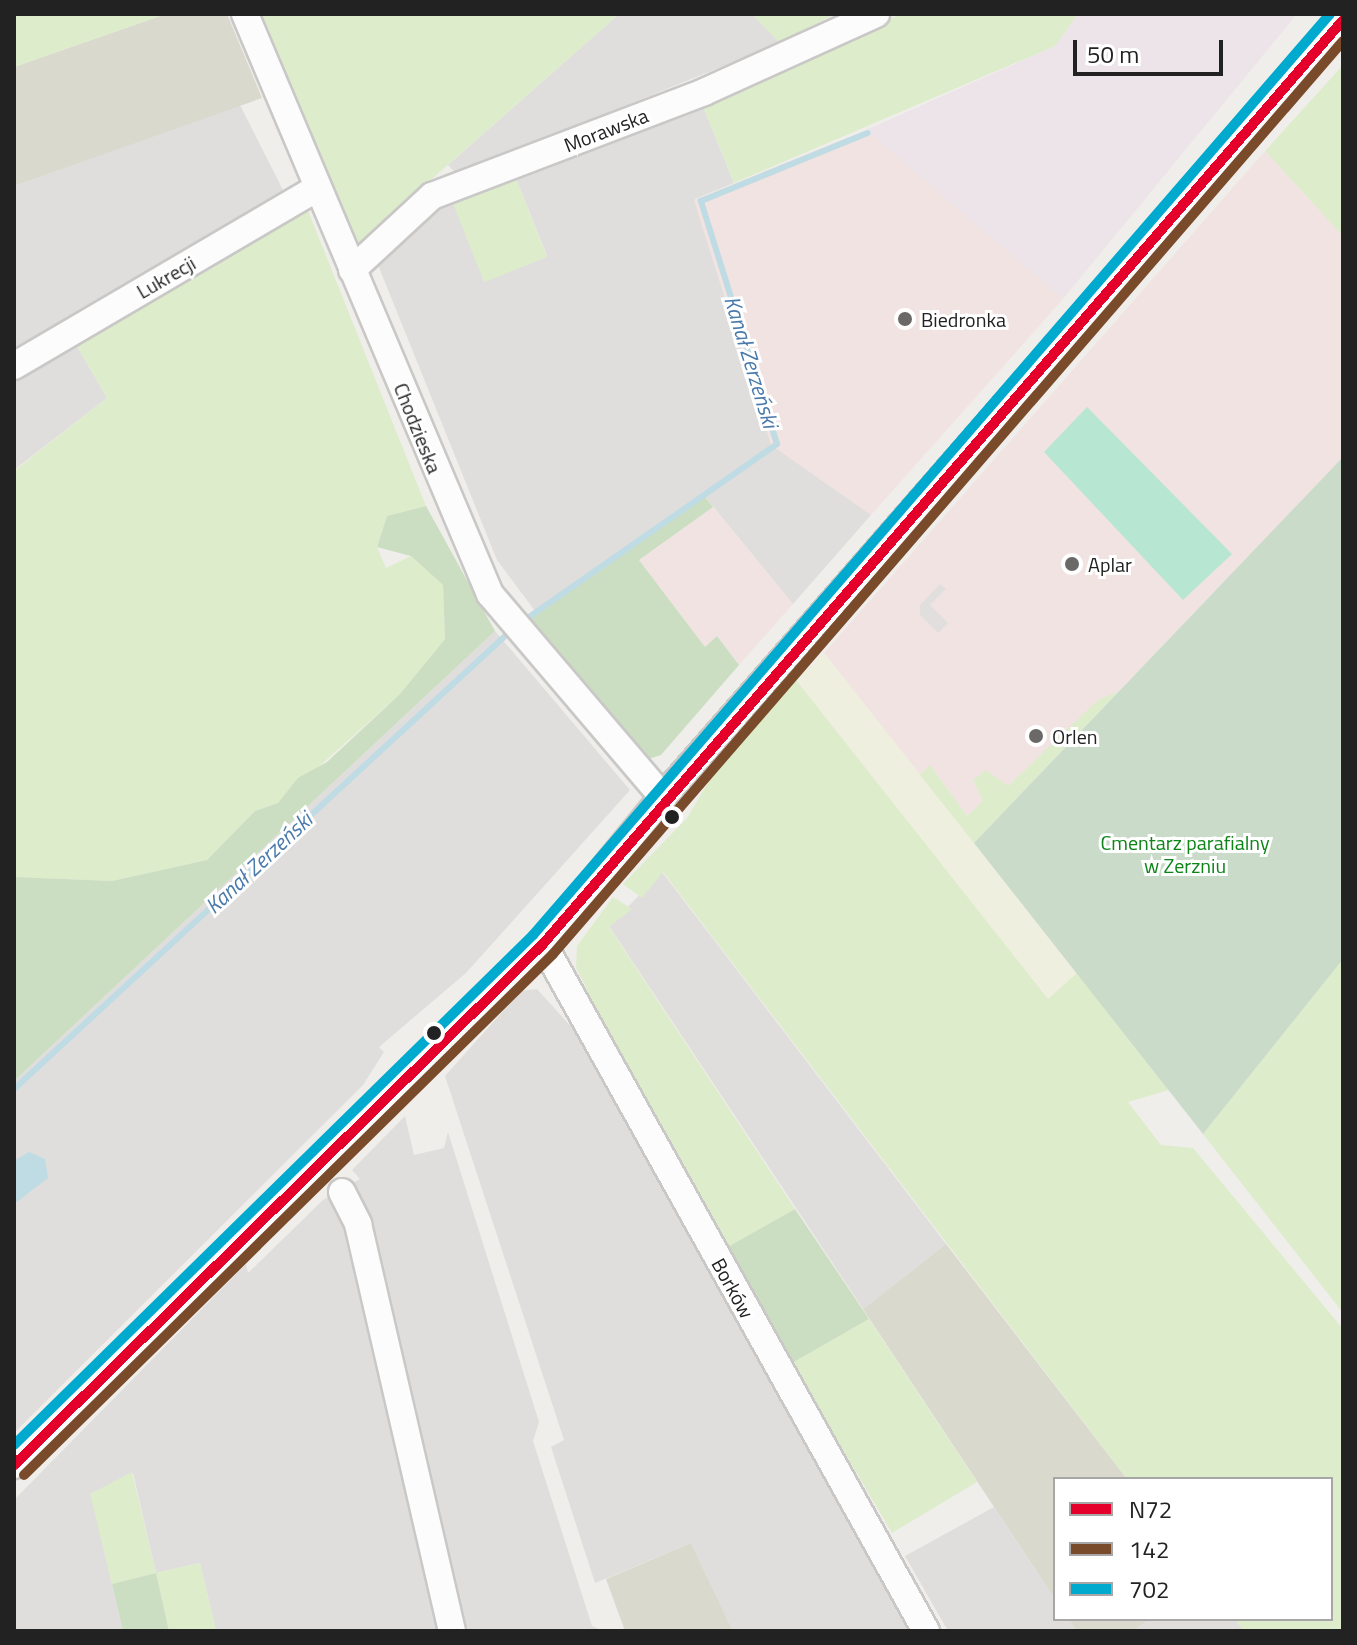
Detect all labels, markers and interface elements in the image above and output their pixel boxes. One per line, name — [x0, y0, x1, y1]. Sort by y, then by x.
scale bar — [1077, 24, 1227, 74]
text: 50 m — [1087, 36, 1139, 72]
street label: Morawska — [561, 103, 651, 157]
street label: Lukrecji — [132, 251, 200, 303]
water label: Kanał Zerzeński — [718, 293, 784, 431]
place label: Biedronka — [921, 307, 1006, 331]
marker: Biedronka — [896, 310, 914, 328]
street label: Chodzieska — [389, 379, 447, 477]
place label: Aplar — [1088, 552, 1132, 576]
marker: Aplar — [1063, 555, 1081, 573]
place label: Orlen — [1052, 724, 1098, 748]
marker: Orlen — [1027, 727, 1045, 745]
water label: Kanał Zerzeński — [200, 807, 318, 919]
unlabelled marker — [664, 809, 680, 825]
park label: Cmentarz parafialny w Zerzniu — [1100, 830, 1270, 877]
unlabelled marker — [426, 1025, 442, 1041]
street label: Borków — [707, 1254, 759, 1322]
legend — [1053, 1477, 1333, 1621]
text: N72 — [1129, 1491, 1172, 1527]
text: 142 — [1129, 1531, 1169, 1567]
text: 702 — [1129, 1571, 1169, 1607]

